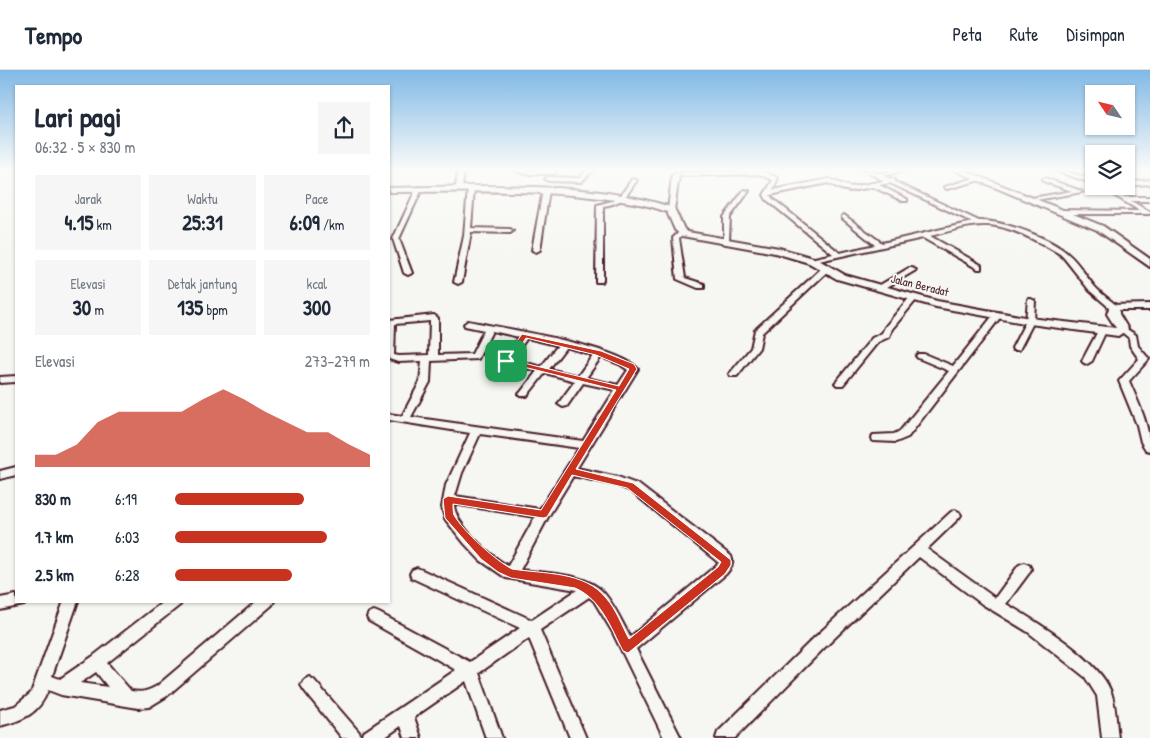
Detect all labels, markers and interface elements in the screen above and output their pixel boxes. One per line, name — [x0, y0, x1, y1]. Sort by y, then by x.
text: Tempo — [25, 19, 82, 51]
text: Peta — [953, 22, 982, 47]
text: Rute — [1010, 22, 1038, 47]
text: Disimpan — [1066, 22, 1125, 47]
north arrow — [1085, 85, 1135, 135]
map controls — [1085, 85, 1135, 195]
text: Lari pagi — [35, 98, 122, 136]
button: share — [318, 102, 370, 154]
text: 06:32 · 5 × 830 m — [35, 136, 135, 158]
button: layers — [1085, 145, 1135, 195]
text: Jarak — [74, 189, 102, 208]
text: Waktu — [187, 189, 218, 208]
text: Pace — [305, 189, 328, 208]
text: 4.15 — [64, 208, 93, 237]
text: 25:31 — [182, 208, 223, 237]
text: 6:09 — [289, 208, 320, 237]
text: km — [93, 215, 112, 234]
text: /km — [320, 215, 344, 234]
street label: Jalan Beradat — [889, 270, 951, 301]
text: Elevasi — [71, 274, 106, 293]
text: Detak jantung — [168, 274, 237, 293]
text: kcal — [307, 274, 327, 293]
text: 30 — [72, 293, 91, 322]
text: 135 — [177, 293, 203, 322]
text: 300 — [303, 293, 331, 322]
text: m — [91, 300, 104, 319]
text: bpm — [203, 300, 228, 319]
pin — [485, 340, 527, 382]
icon: arrive — [492, 347, 520, 375]
text: Elevasi — [35, 350, 75, 372]
text: 273–279 m — [305, 350, 370, 372]
text: 830 m — [35, 488, 71, 510]
text: 6:19 — [115, 488, 137, 510]
text: 1.7 km — [35, 526, 73, 548]
text: 6:03 — [115, 526, 139, 548]
text: 2.5 km — [35, 564, 74, 586]
text: 6:28 — [115, 564, 140, 586]

